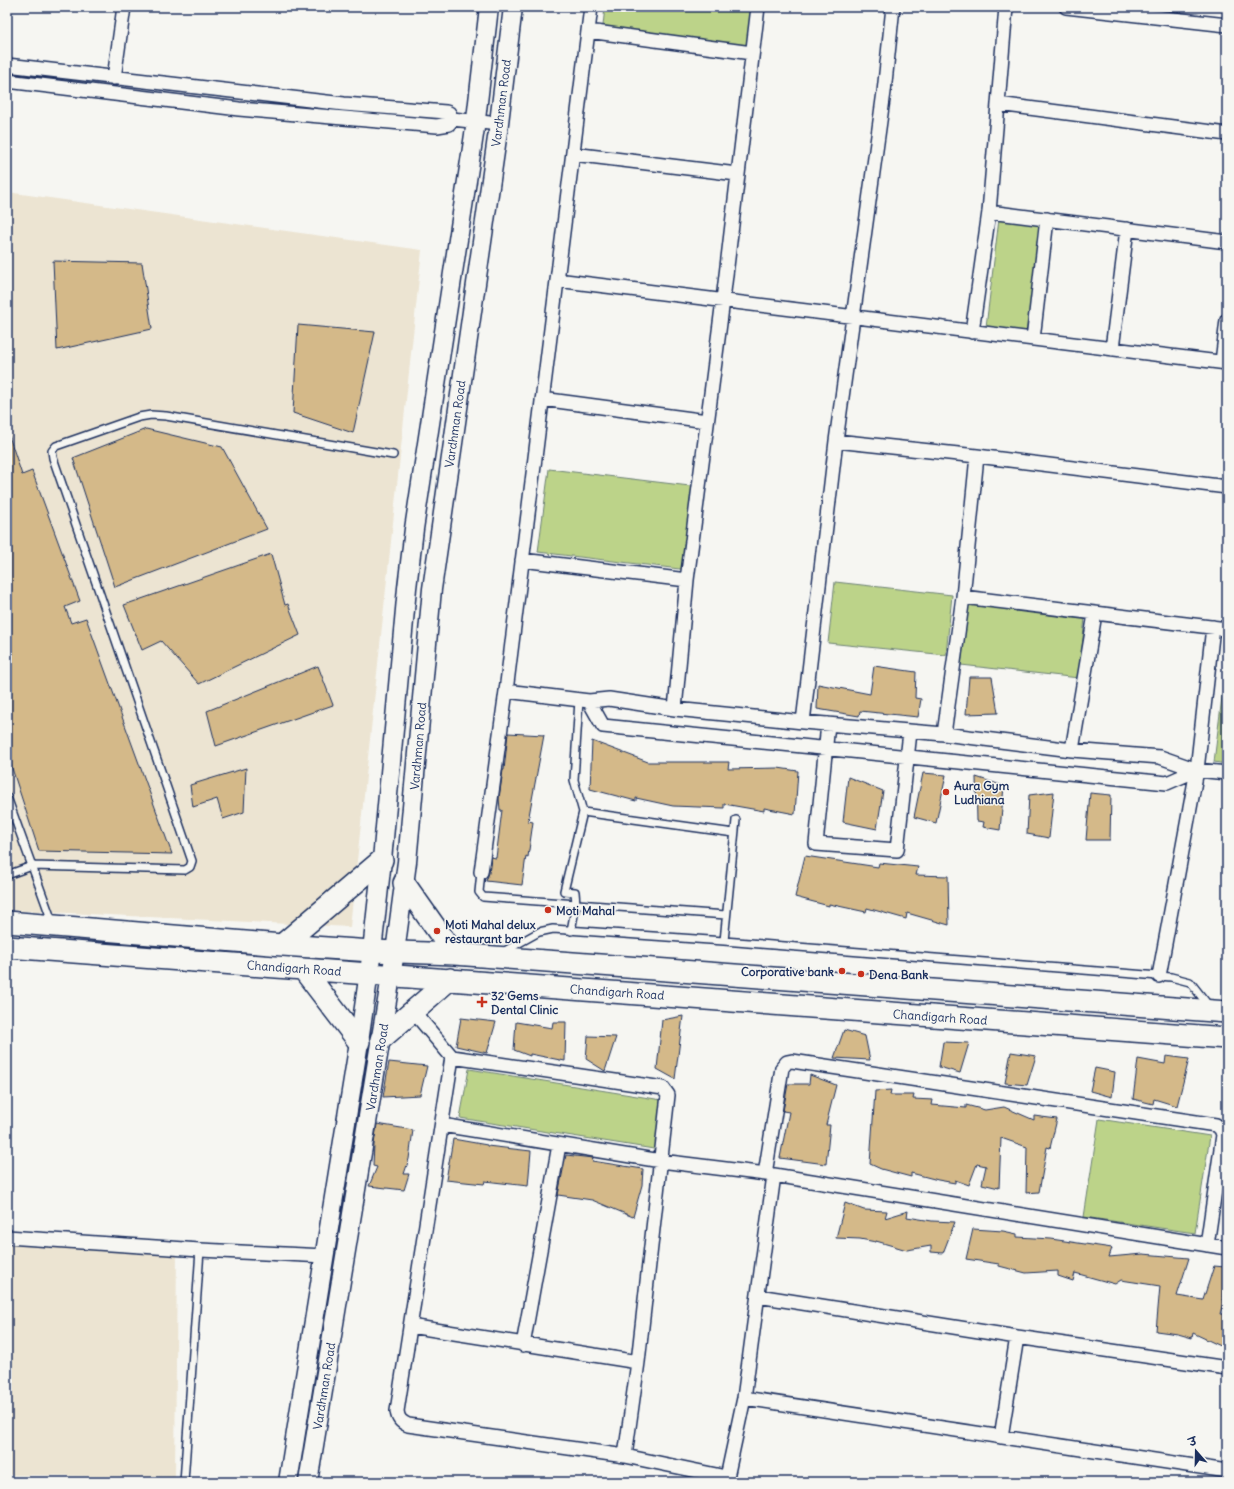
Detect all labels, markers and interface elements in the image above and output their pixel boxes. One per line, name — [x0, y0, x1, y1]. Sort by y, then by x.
street label: Vardhman Road — [488, 58, 514, 148]
street label: Vardhman Road — [441, 379, 469, 469]
street label: Vardhman Road — [407, 702, 429, 790]
place label: Aura Gym Ludhiana — [954, 778, 1010, 807]
marker: Aura Gym Ludhiana — [941, 787, 951, 797]
place label: Moti Mahal — [556, 903, 615, 918]
marker: Moti Mahal — [543, 905, 553, 915]
place label: Moti Mahal delux restaurant bar — [445, 917, 536, 946]
marker: Moti Mahal delux restaurant bar — [432, 926, 442, 936]
street label: Chandigarh Road — [246, 957, 342, 979]
place label: Corporative bank — [741, 964, 834, 980]
marker: Corporative bank — [837, 966, 847, 976]
place label: Dena Bank — [869, 967, 928, 982]
marker: Dena Bank — [856, 969, 866, 979]
street label: Chandigarh Road — [569, 981, 665, 1003]
place label: 32 Gems Dental Clinic — [491, 988, 558, 1017]
marker: 32 Gems Dental Clinic — [476, 996, 488, 1008]
street label: Chandigarh Road — [892, 1006, 988, 1028]
street label: Vardhman Road — [363, 1022, 391, 1112]
street label: Vardhman Road — [310, 1341, 338, 1431]
north arrow — [1176, 1431, 1216, 1471]
text: उ — [1186, 1433, 1200, 1450]

